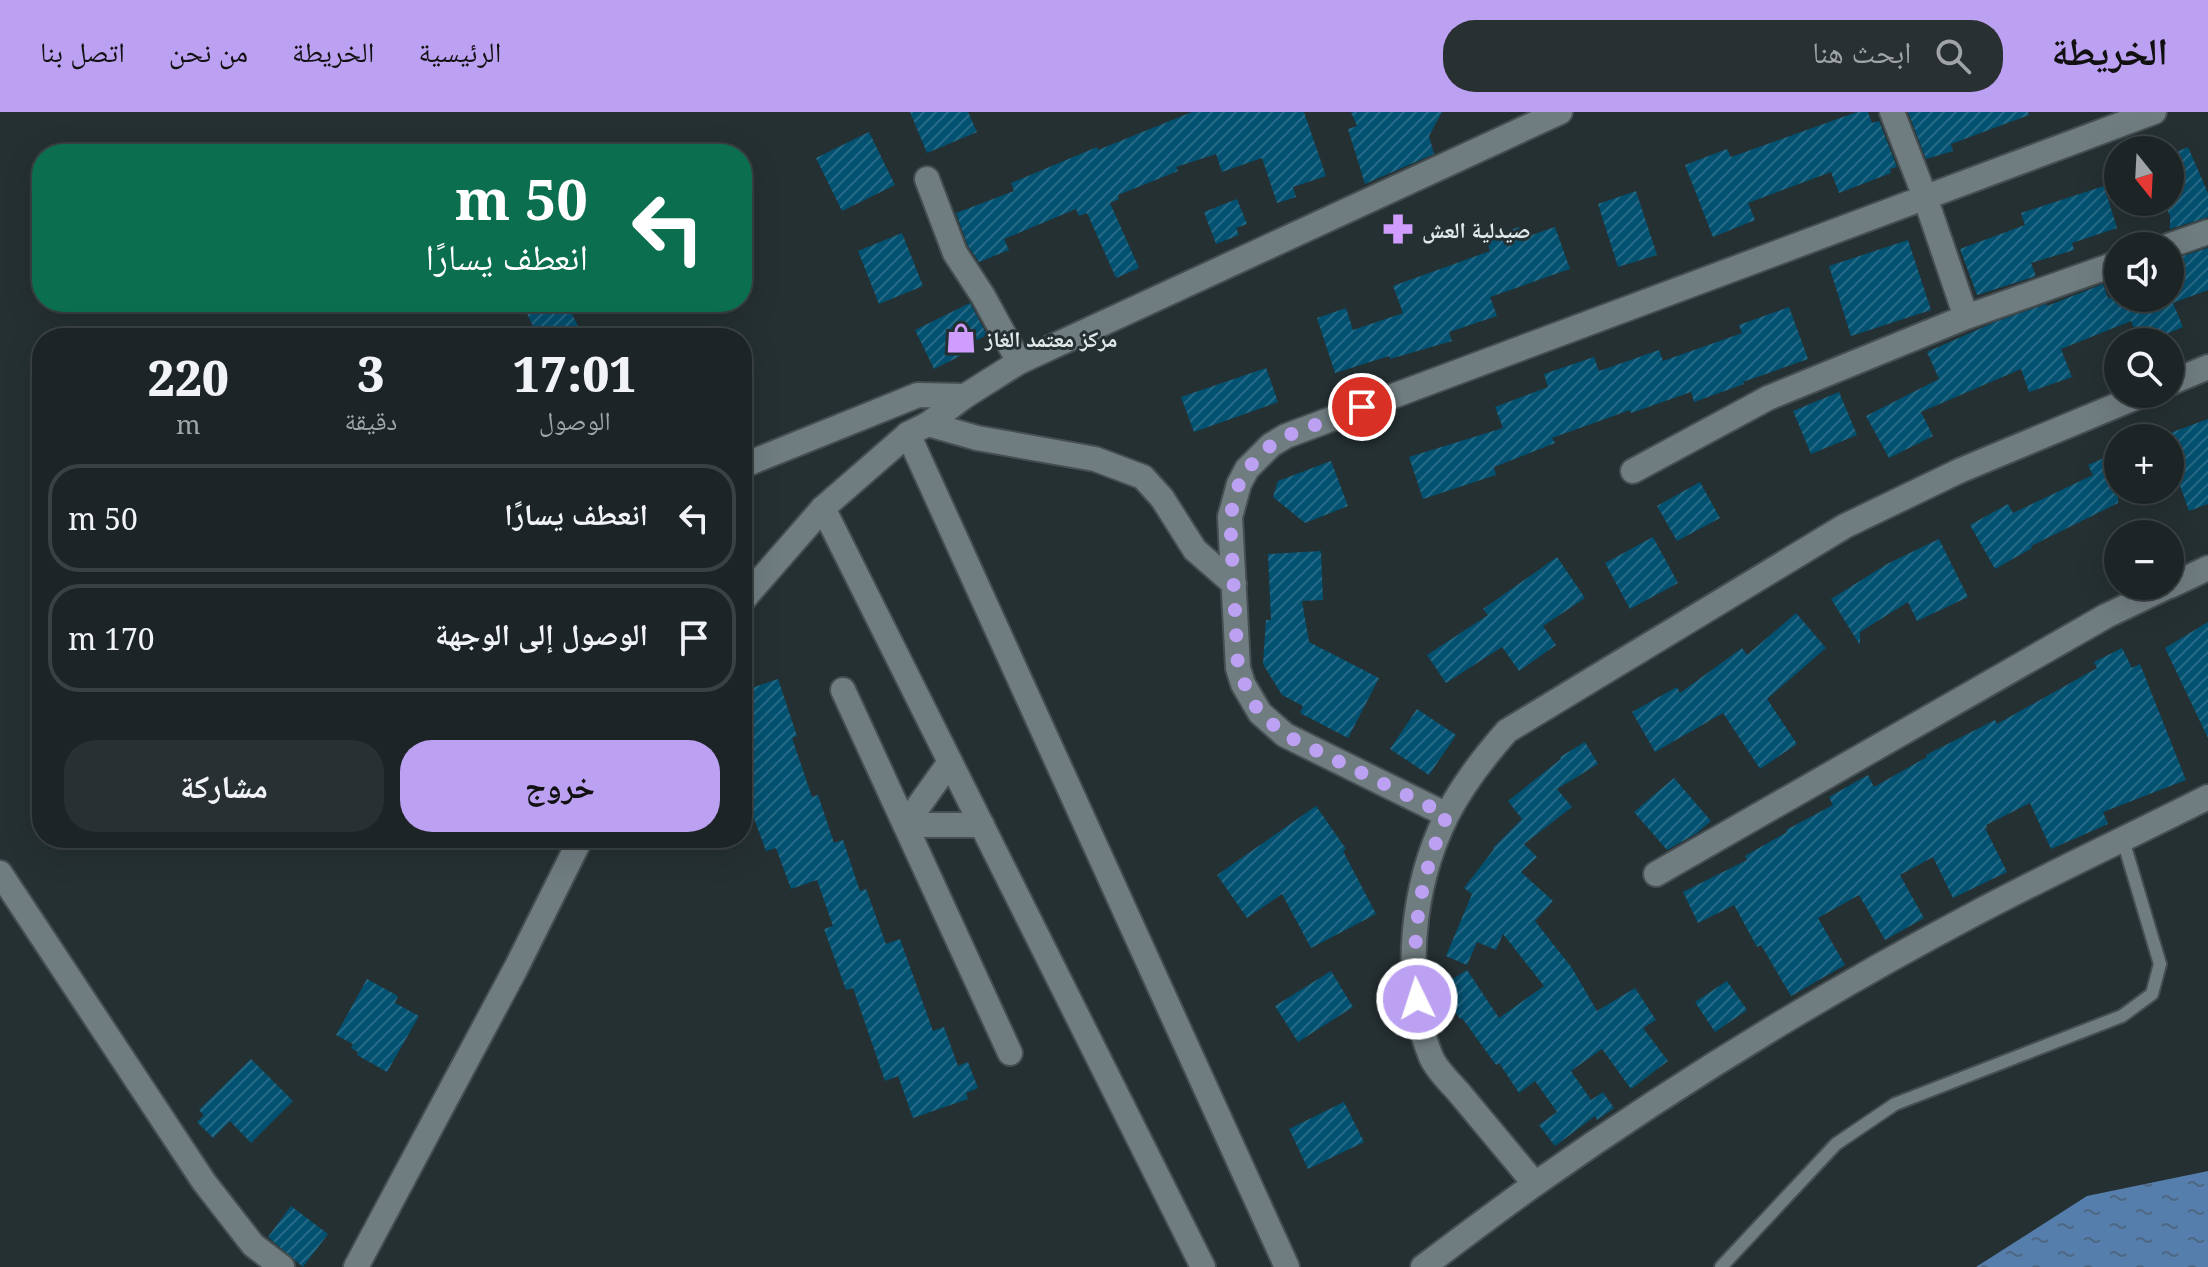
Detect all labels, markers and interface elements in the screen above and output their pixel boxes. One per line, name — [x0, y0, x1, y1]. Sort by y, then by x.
search box — [1443, 20, 2003, 92]
text: الخريطة — [2051, 24, 2168, 76]
text: ابحث هنا — [1812, 31, 1911, 72]
text: اتصل بنا — [40, 32, 125, 70]
text: من نحن — [169, 32, 248, 70]
text: الخريطة — [292, 32, 374, 70]
text: الرئيسية — [418, 32, 501, 70]
icon: search — [1931, 34, 1975, 78]
north arrow — [2104, 136, 2184, 216]
map controls — [2104, 136, 2184, 600]
text: 50 m — [455, 160, 588, 236]
icon: left — [616, 176, 720, 280]
pharmacy icon: صيدلية العش — [1381, 212, 1415, 246]
place label: صيدلية العش — [1422, 214, 1530, 244]
text: انعطف يسارًا — [425, 232, 588, 281]
button: sound — [2104, 232, 2184, 312]
shop icon: مركز معتمد الغاز — [944, 321, 978, 355]
place label: مركز معتمد الغاز — [984, 323, 1117, 353]
button: search — [2104, 328, 2184, 408]
text: 3 — [357, 341, 385, 406]
text: 17:01 — [513, 341, 637, 406]
text: 220 — [147, 345, 229, 410]
pin — [1328, 373, 1396, 441]
icon: arrive — [1340, 385, 1384, 429]
text: دقيقة — [345, 402, 397, 438]
text: الوصول — [539, 402, 611, 438]
text: m — [176, 406, 201, 442]
button: + — [2104, 424, 2184, 504]
text: انعطف يسارًا — [504, 493, 648, 534]
icon: left — [672, 496, 716, 540]
text: 50 m — [68, 498, 138, 539]
button: − — [2104, 520, 2184, 600]
text: الوصول إلى الوجهة — [435, 613, 648, 654]
icon: arrive — [672, 616, 716, 660]
text: 170 m — [68, 618, 154, 659]
button: مشاركة — [64, 740, 384, 832]
button: خروج — [400, 740, 720, 832]
position arrow — [1375, 957, 1459, 1041]

